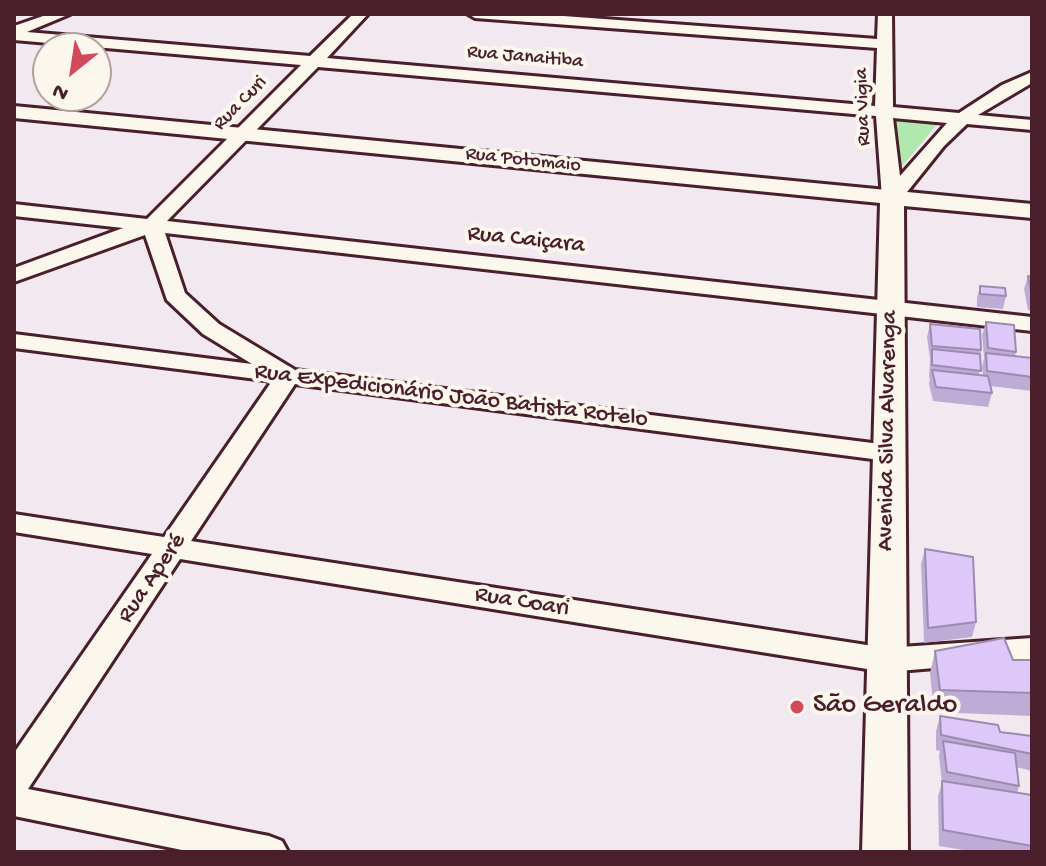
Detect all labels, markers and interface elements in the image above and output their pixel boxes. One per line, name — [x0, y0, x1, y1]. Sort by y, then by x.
north arrow — [32, 32, 112, 112]
street label: Rua Janaitiba — [466, 41, 584, 75]
street label: Rua Vigia — [851, 68, 877, 146]
street label: Rua Curi — [209, 71, 273, 137]
text: N — [48, 76, 74, 106]
street label: Rua Potomaio — [464, 143, 582, 179]
street label: Rua Caiçara — [466, 221, 586, 261]
street label: Avenida Silva Alvarenga — [873, 310, 905, 552]
street label: Rua Expedicionário João Batista Rotelo — [253, 359, 649, 435]
street label: Rua Aperé — [113, 529, 193, 629]
street label: Rua Coari — [473, 581, 571, 625]
place label: São Geraldo — [813, 690, 957, 724]
marker: São Geraldo — [788, 698, 806, 716]

